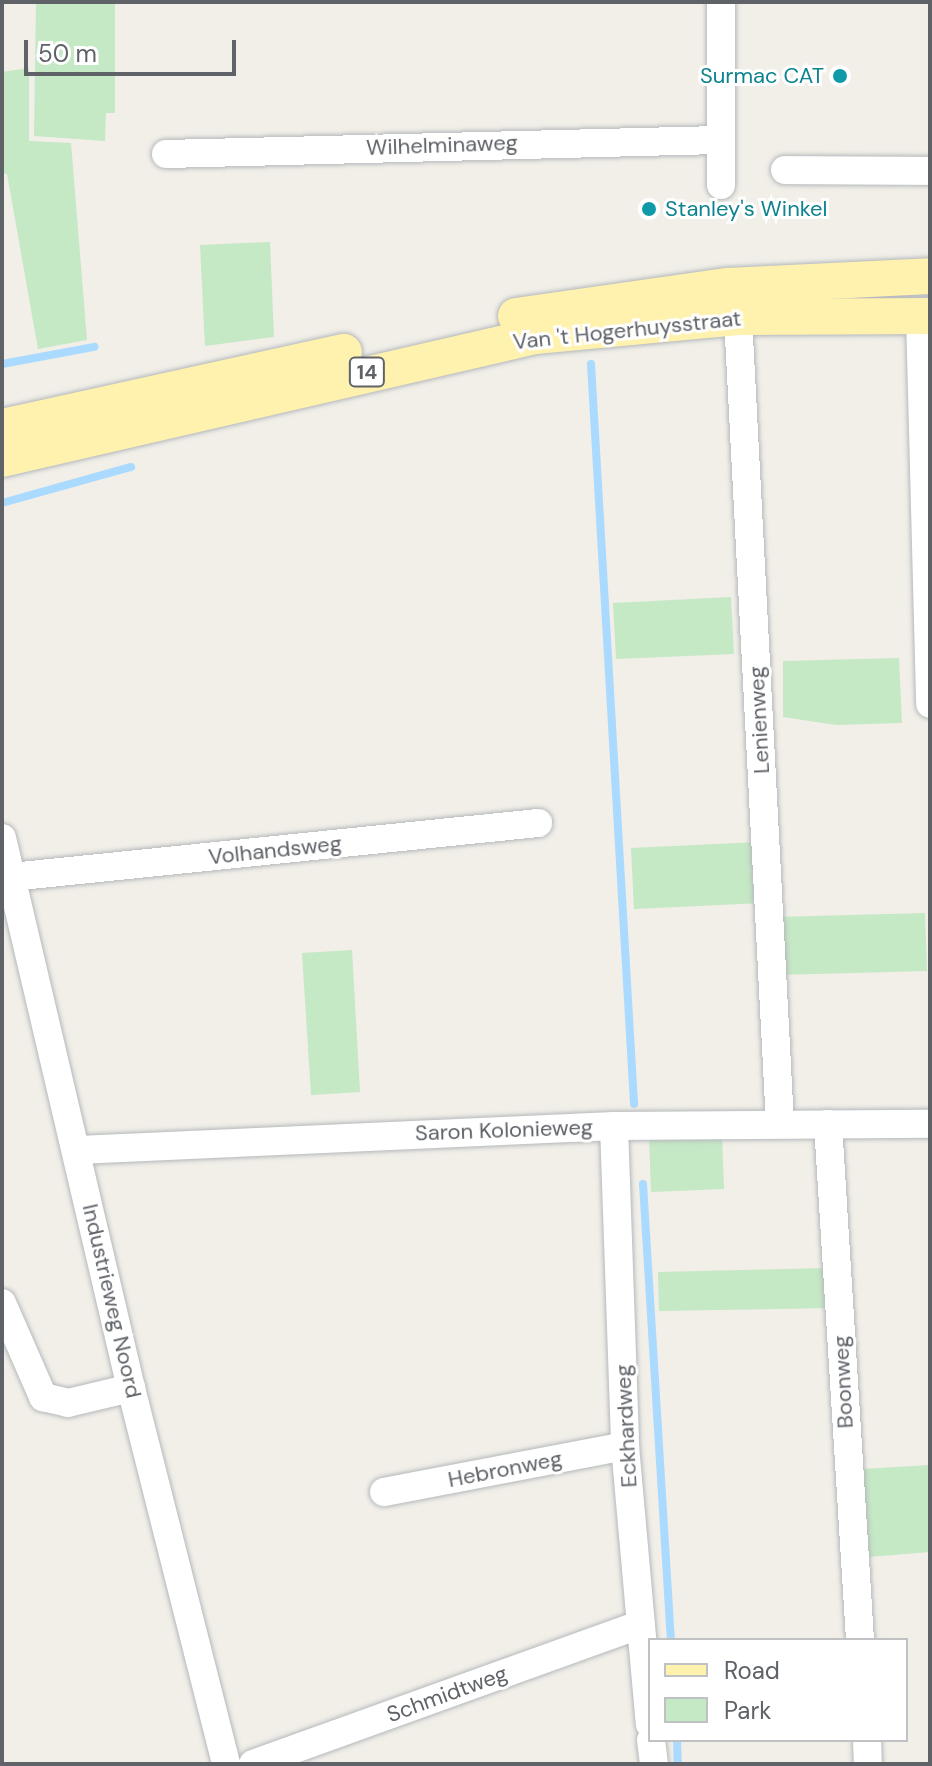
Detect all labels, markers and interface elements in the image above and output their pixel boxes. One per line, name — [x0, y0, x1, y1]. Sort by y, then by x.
scale bar — [28, 24, 240, 74]
text: 50 m — [38, 38, 97, 69]
place label: Surmac CAT — [700, 63, 824, 89]
marker: Surmac CAT — [831, 67, 849, 85]
street label: Wilhelminaweg — [366, 129, 518, 161]
place label: Stanley's Winkel — [665, 196, 827, 222]
marker: Stanley's Winkel — [640, 200, 658, 218]
street label: Van 't Hogerhuysstraat — [512, 305, 742, 355]
road number: 14 — [347, 356, 387, 388]
street label: Lenienweg — [743, 666, 775, 774]
street label: Volhandsweg — [207, 830, 343, 870]
street label: Saron Kolonieweg — [415, 1114, 593, 1146]
street label: Industrieweg Noord — [77, 1201, 147, 1401]
street label: Boonweg — [827, 1335, 859, 1429]
street label: Eckhardweg — [610, 1364, 642, 1488]
street label: Hebronweg — [446, 1445, 564, 1493]
legend — [648, 1638, 908, 1742]
text: Road — [724, 1655, 780, 1686]
street label: Schmidtweg — [383, 1660, 511, 1728]
text: Park — [724, 1695, 771, 1726]

